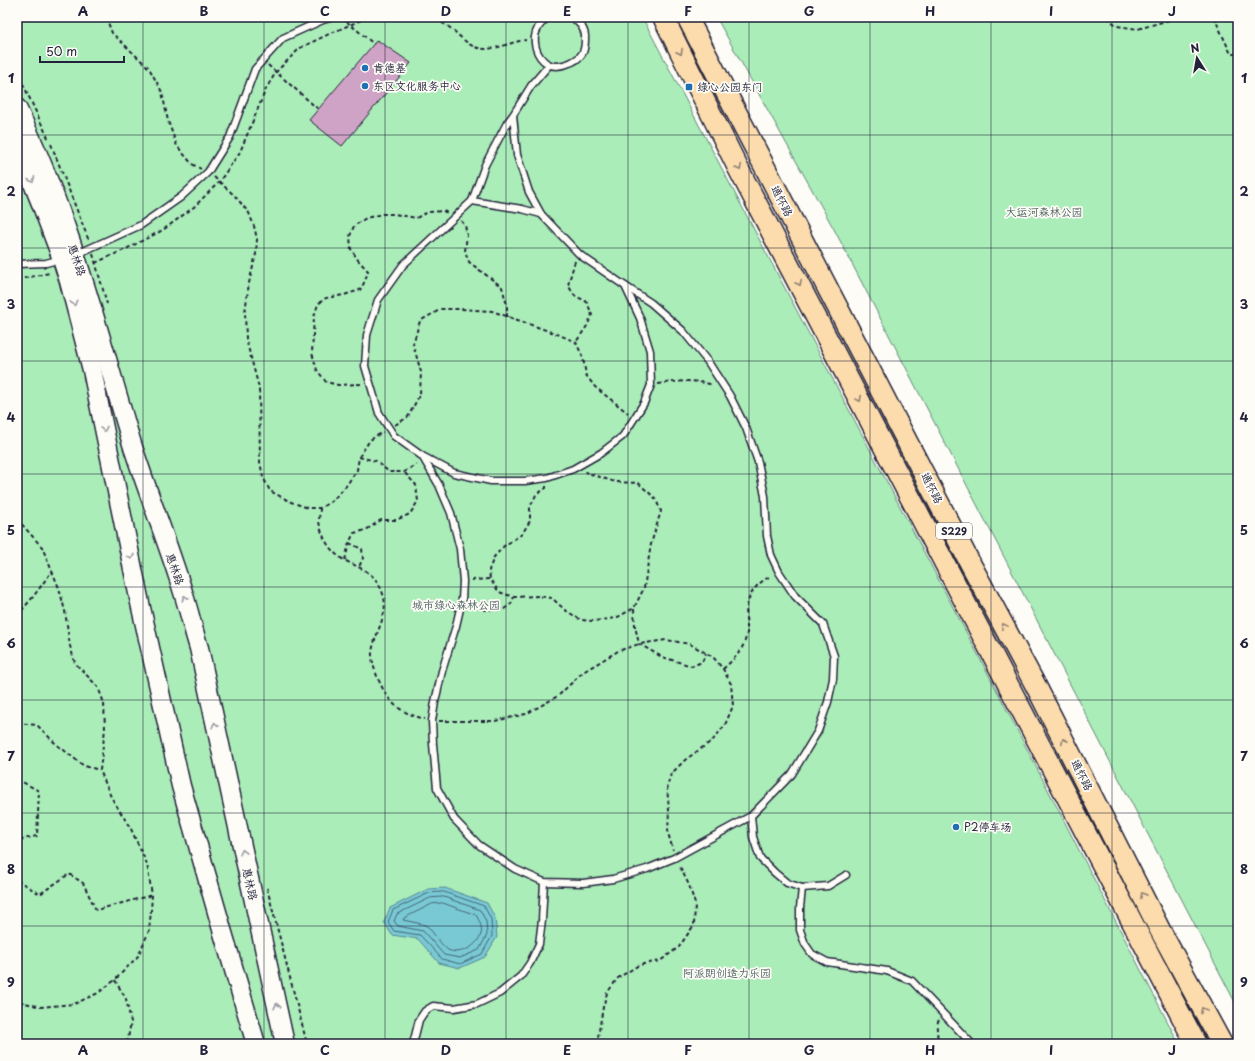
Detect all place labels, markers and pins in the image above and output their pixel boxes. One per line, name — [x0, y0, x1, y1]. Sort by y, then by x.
place label: 肯德基 — [373, 59, 406, 76]
marker: 肯德基 — [360, 63, 370, 73]
place label: 东区文化服务中心 — [373, 77, 461, 94]
place label: 绿心公园东门 — [697, 78, 763, 95]
marker: 东区文化服务中心 — [360, 81, 370, 91]
marker: 绿心公园东门 — [684, 82, 694, 92]
place label: P2停车场 — [964, 818, 1012, 835]
marker: P2停车场 — [951, 822, 961, 832]

